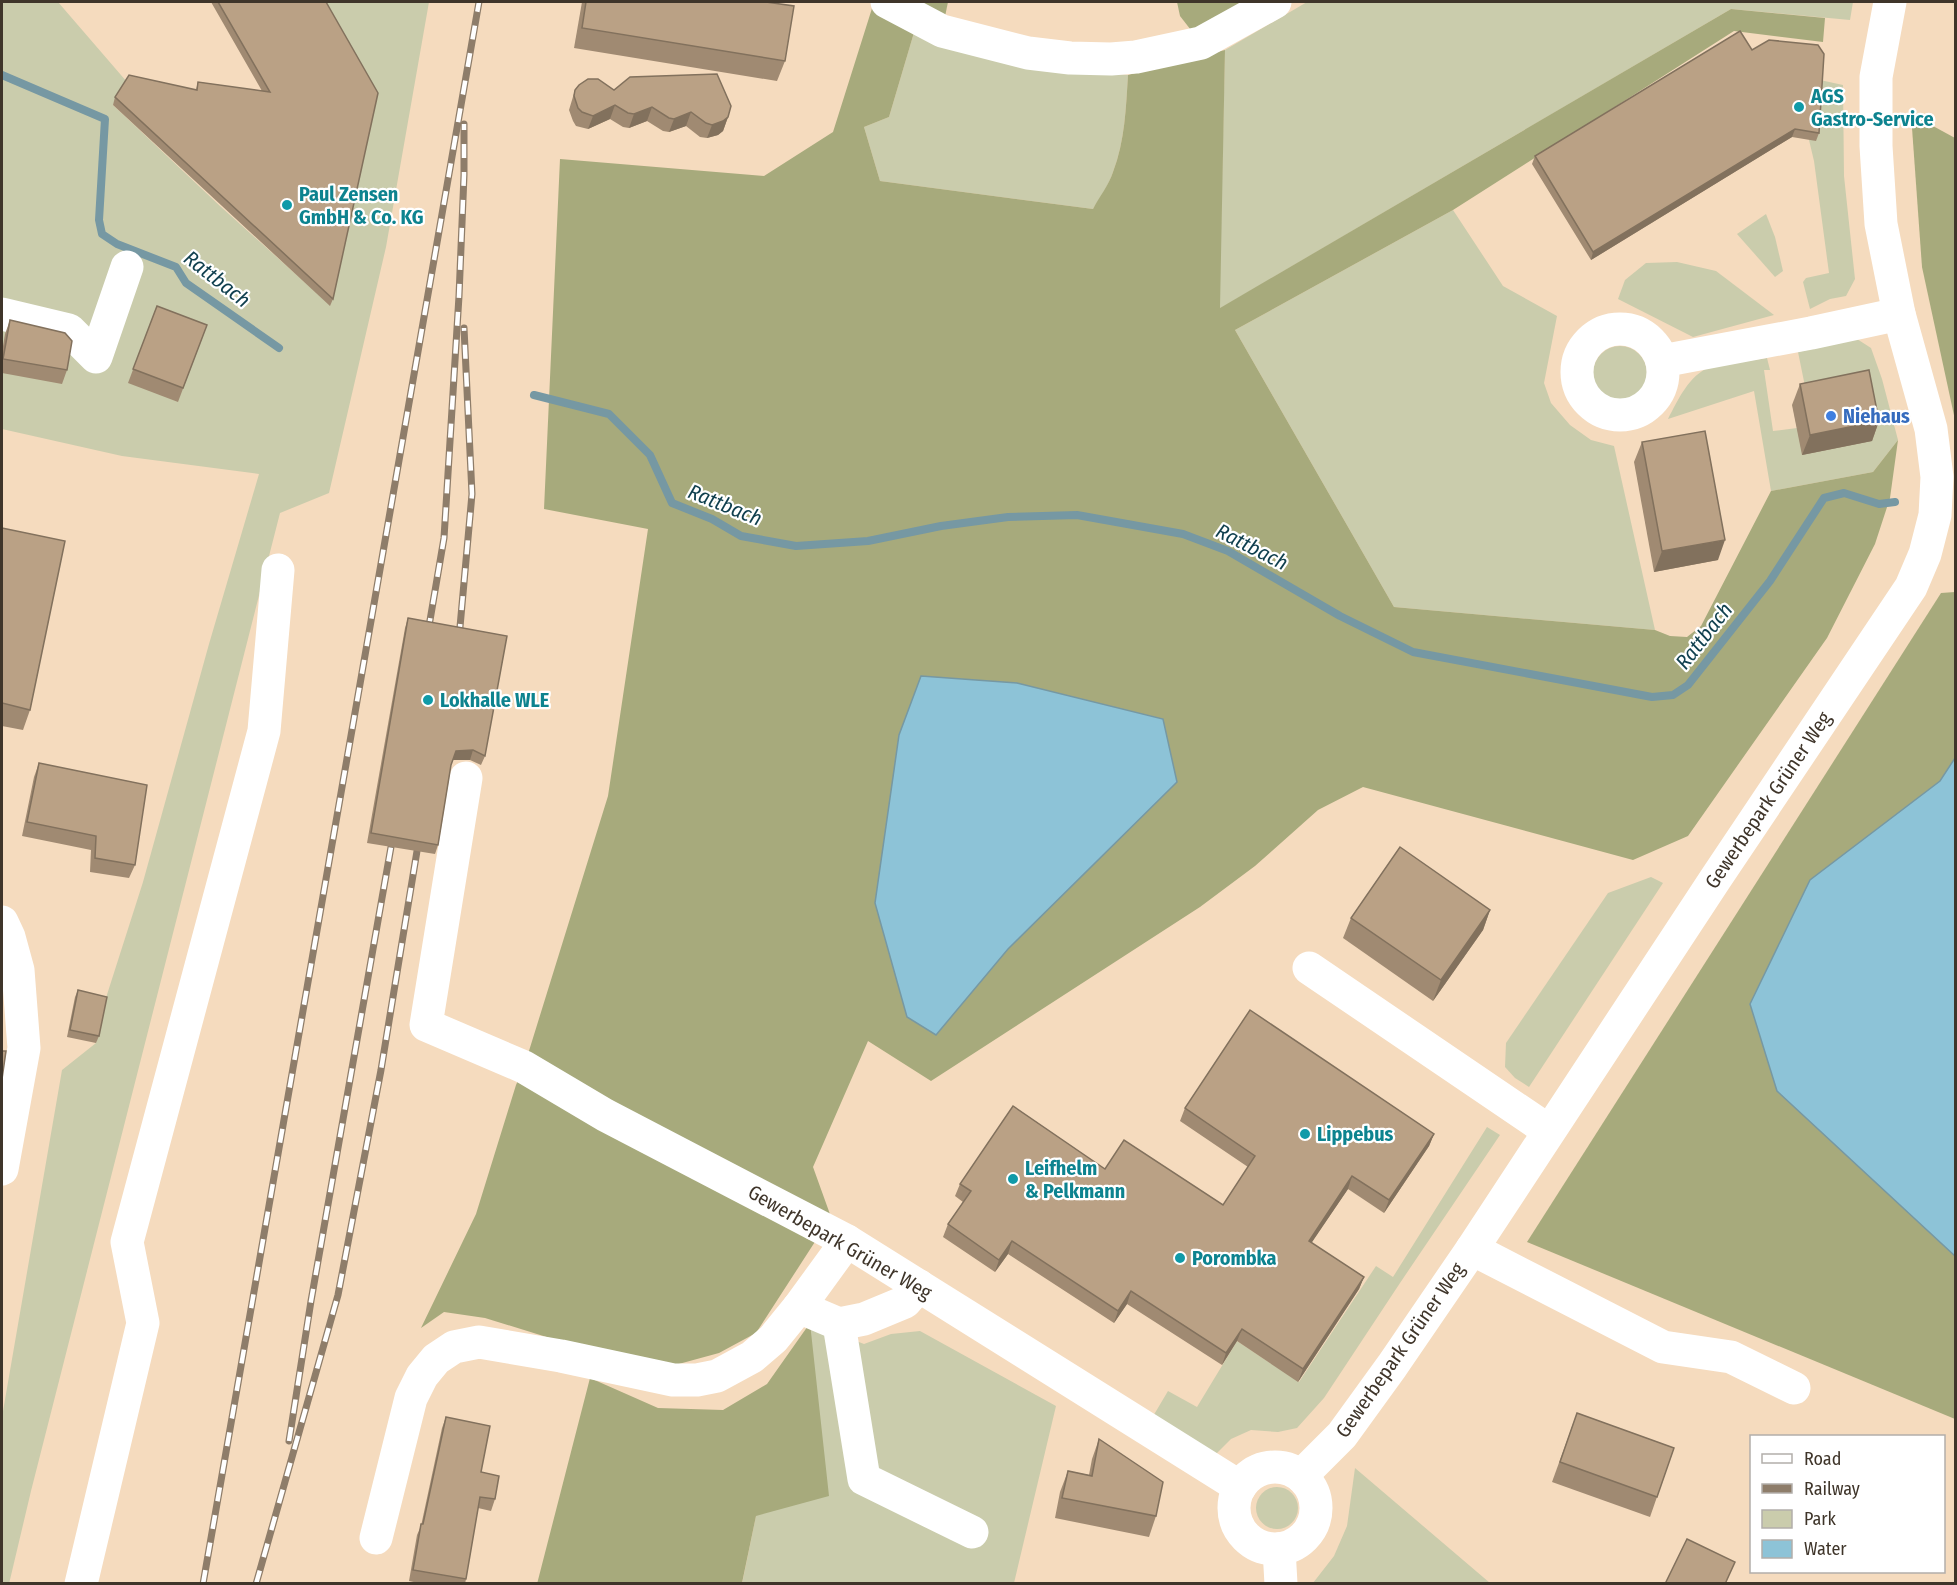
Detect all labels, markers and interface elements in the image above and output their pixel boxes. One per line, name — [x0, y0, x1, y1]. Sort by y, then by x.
place label: AGS Gastro-Service — [1810, 84, 1934, 131]
marker: AGS Gastro-Service — [1792, 100, 1806, 114]
place label: Paul Zensen GmbH & Co. KG — [299, 182, 423, 229]
marker: Paul Zensen GmbH & Co. KG — [280, 198, 294, 212]
water label: Rattbach — [178, 245, 256, 313]
place label: Niehaus — [1843, 404, 1910, 428]
marker: Niehaus — [1824, 409, 1838, 423]
water label: Rattbach — [684, 478, 766, 532]
water label: Rattbach — [1212, 518, 1292, 576]
water label: Rattbach — [1670, 597, 1738, 675]
place label: Lokhalle WLE — [440, 688, 549, 712]
marker: Lokhalle WLE — [421, 693, 435, 707]
street label: Gewerbepark Grüner Weg — [1700, 707, 1836, 893]
place label: Lippebus — [1317, 1122, 1394, 1146]
marker: Lippebus — [1298, 1127, 1312, 1141]
place label: Leifhelm & Pelkmann — [1025, 1156, 1125, 1203]
marker: Leifhelm & Pelkmann — [1006, 1172, 1020, 1186]
street label: Gewerbepark Grüner Weg — [744, 1180, 937, 1305]
place label: Porombka — [1192, 1246, 1276, 1270]
marker: Porombka — [1173, 1251, 1187, 1265]
street label: Gewerbepark Grüner Weg — [1330, 1257, 1470, 1442]
legend — [1750, 1435, 1945, 1573]
text: Road — [1804, 1448, 1841, 1470]
text: Railway — [1804, 1478, 1860, 1500]
text: Park — [1804, 1508, 1837, 1530]
text: Water — [1804, 1538, 1847, 1560]

